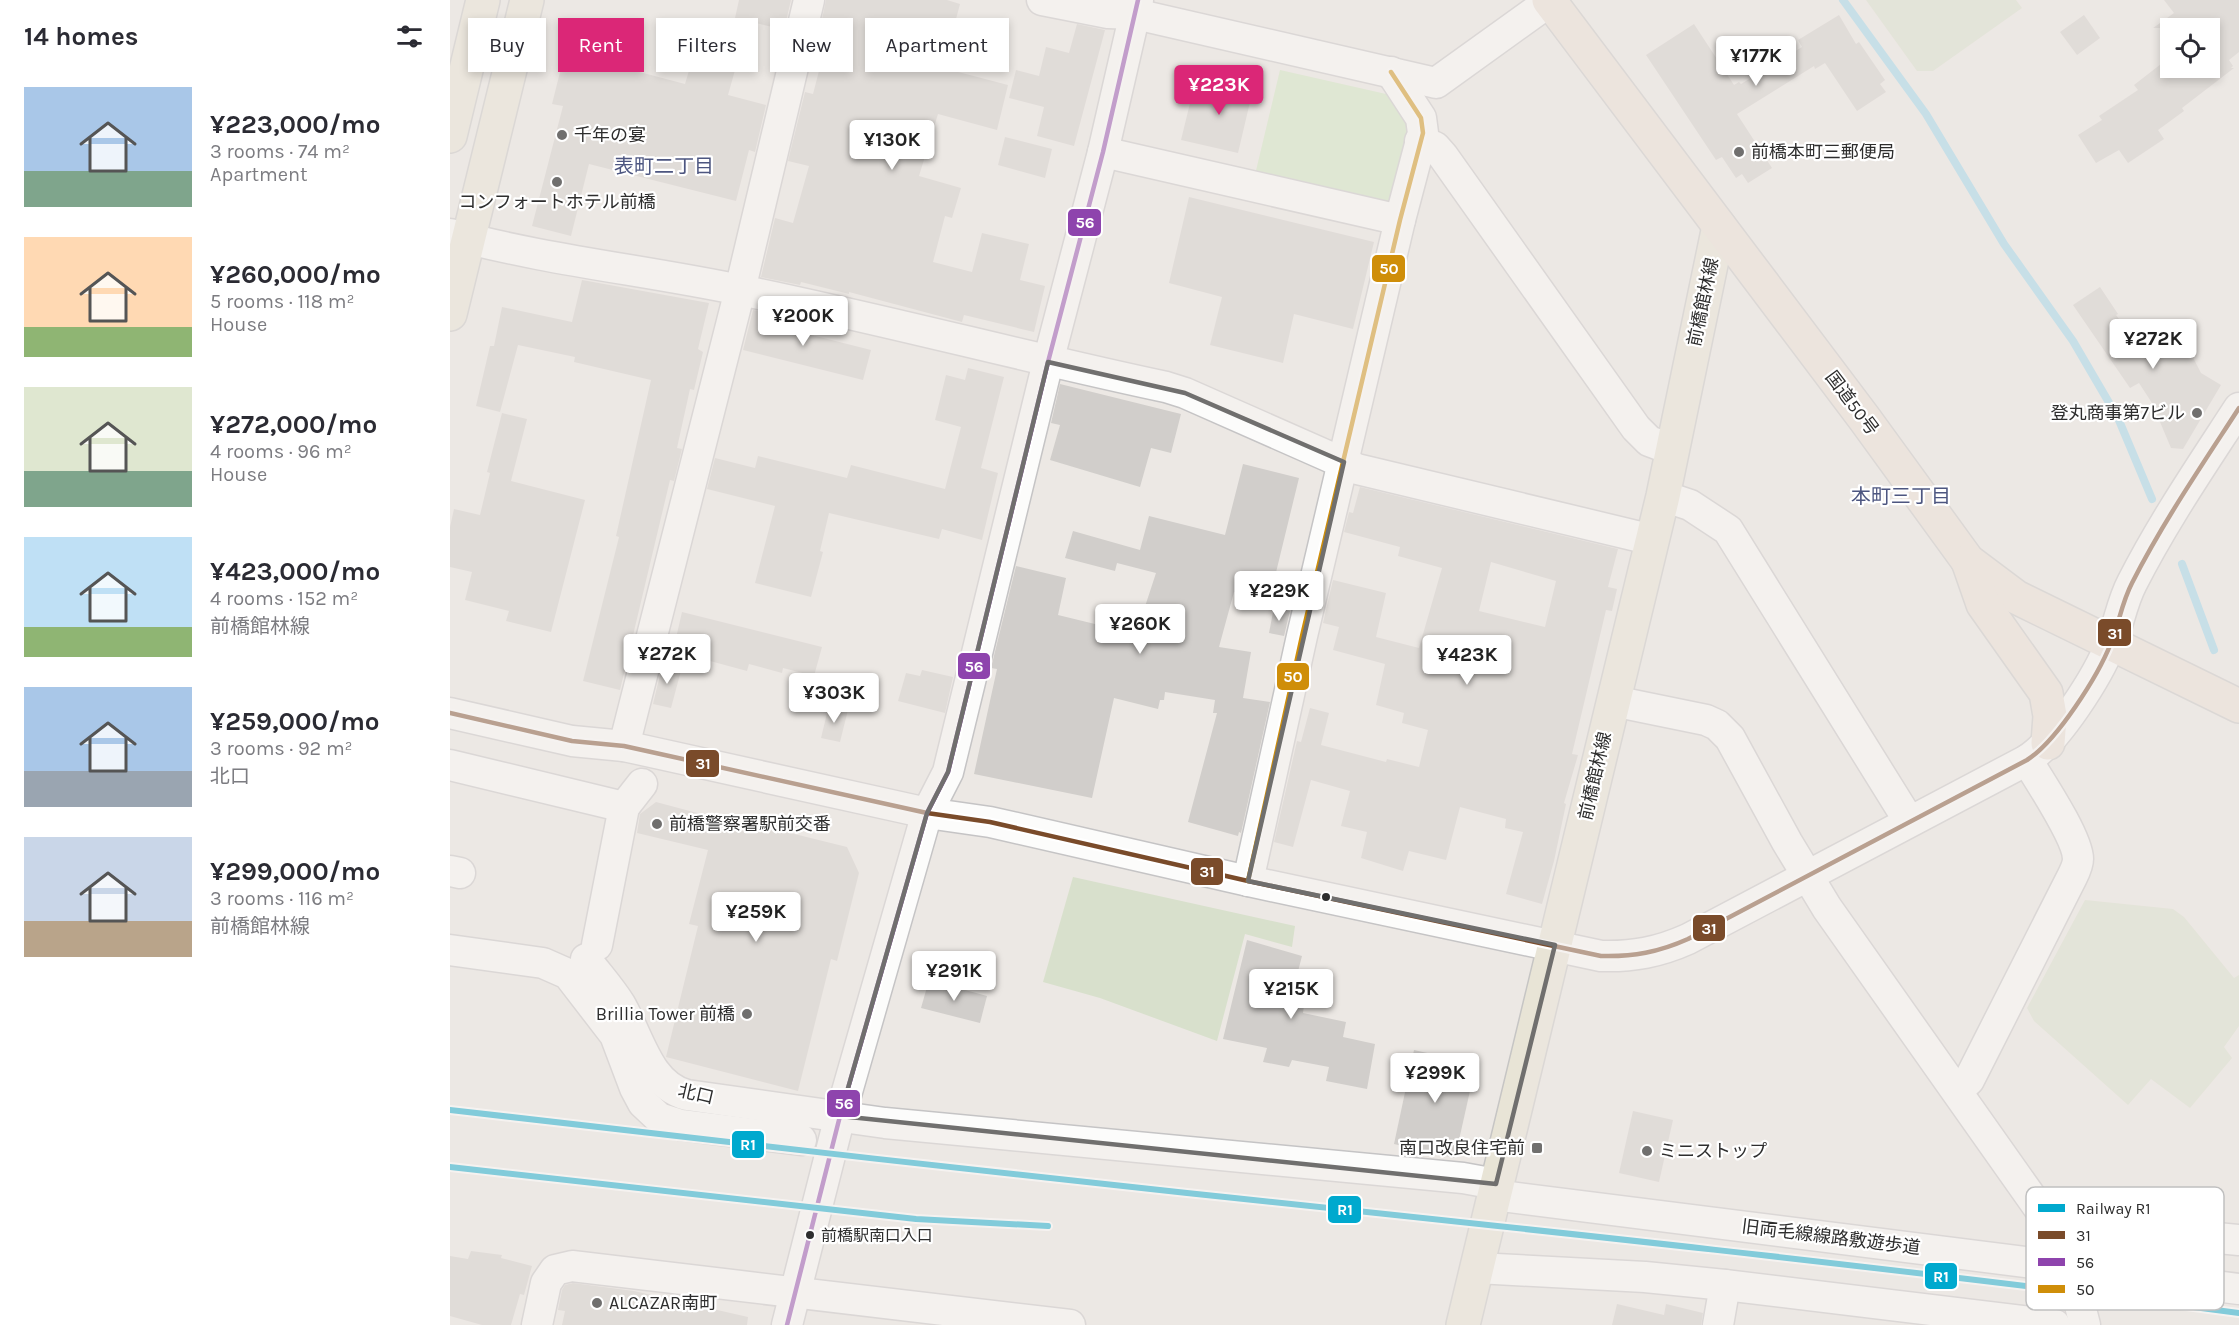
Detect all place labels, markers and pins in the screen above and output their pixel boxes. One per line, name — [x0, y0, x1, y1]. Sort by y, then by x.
pin: ¥177K — [1714, 36, 1798, 87]
pin: ¥223K — [1177, 65, 1261, 116]
pin: ¥130K — [850, 120, 934, 171]
place label: 千年の宴 — [574, 124, 646, 146]
marker: 千年の宴 — [555, 128, 569, 142]
place label: 前橋本町三郵便局 — [1751, 141, 1895, 163]
marker: 前橋本町三郵便局 — [1732, 145, 1746, 159]
marker: コンフォートホテル前橋 — [550, 175, 564, 189]
place label: コンフォートホテル前橋 — [458, 191, 656, 213]
pin: ¥200K — [761, 296, 845, 347]
pin: ¥272K — [2111, 319, 2195, 370]
place label: 登丸商事第7ビル — [2051, 402, 2185, 424]
marker: 登丸商事第7ビル — [2190, 406, 2204, 420]
pin: ¥229K — [1237, 571, 1321, 622]
pin: ¥260K — [1098, 604, 1182, 655]
pin: ¥272K — [625, 634, 709, 685]
pin: ¥423K — [1425, 635, 1509, 686]
pin: ¥303K — [792, 673, 876, 724]
place label: 前橋警察署駅前交番 — [669, 813, 831, 835]
marker: 前橋警察署駅前交番 — [650, 817, 664, 831]
unlabelled marker — [1320, 891, 1332, 903]
pin: ¥259K — [714, 892, 798, 943]
pin: ¥291K — [912, 951, 996, 1002]
pin: ¥215K — [1249, 969, 1333, 1020]
place label: Brillia Tower 前橋 — [596, 1003, 735, 1025]
marker: Brillia Tower 前橋 — [740, 1007, 754, 1021]
pin: ¥299K — [1393, 1053, 1477, 1104]
place label: 南口改良住宅前 — [1399, 1137, 1525, 1159]
place label: ミニストップ — [1659, 1140, 1767, 1162]
marker: 南口改良住宅前 — [1530, 1141, 1544, 1155]
marker: ミニストップ — [1640, 1144, 1654, 1158]
place label: 前橋駅南口入口 — [821, 1226, 933, 1245]
marker: 前橋駅南口入口 — [804, 1229, 816, 1241]
place label: ALCAZAR南町 — [609, 1292, 717, 1314]
marker: ALCAZAR南町 — [590, 1296, 604, 1310]

